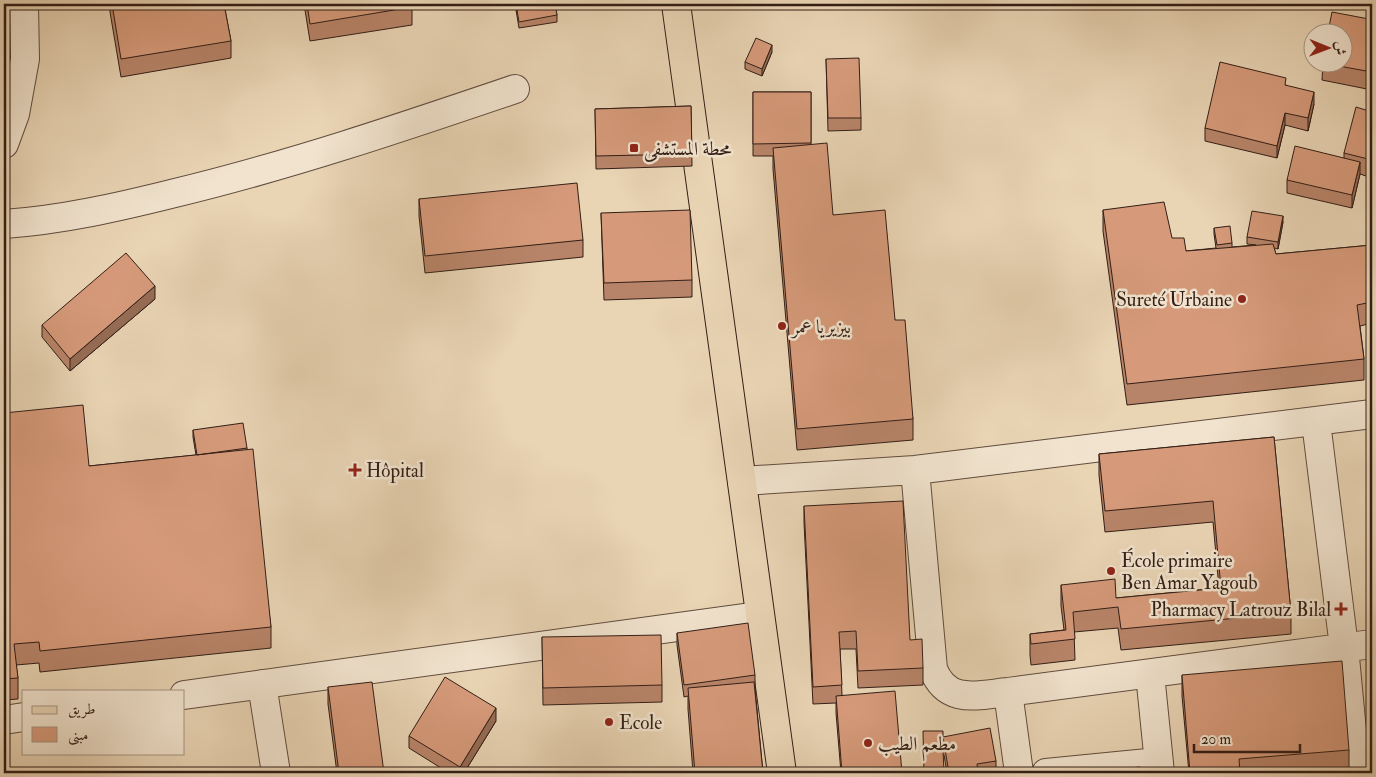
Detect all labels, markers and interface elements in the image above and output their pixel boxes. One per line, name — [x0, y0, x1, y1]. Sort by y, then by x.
north arrow — [1304, 22, 1354, 72]
text: ش — [1332, 41, 1349, 55]
place label: محطة المستشفى — [644, 137, 732, 162]
marker: محطة المستشفى — [628, 142, 640, 154]
place label: Sureté Urbaine — [1116, 288, 1232, 312]
marker: Sureté Urbaine — [1236, 293, 1248, 305]
place label: بيزيريا عمر — [790, 315, 851, 339]
marker: بيزيريا عمر — [776, 320, 788, 332]
place label: Hôpital — [366, 459, 424, 484]
marker: Hôpital — [348, 463, 362, 477]
place label: École primaire Ben Amar Yagoub — [1121, 547, 1258, 595]
marker: École primaire Ben Amar Yagoub — [1105, 565, 1117, 577]
place label: Pharmacy Latrouz Bilal — [1151, 598, 1331, 622]
marker: Pharmacy Latrouz Bilal — [1335, 603, 1347, 615]
legend — [22, 690, 185, 754]
text: طريق — [68, 700, 95, 719]
place label: Ecole — [619, 711, 662, 735]
marker: Ecole — [603, 716, 615, 728]
scale bar — [1194, 722, 1300, 754]
text: مبنى — [68, 726, 88, 746]
text: 20 m — [1201, 730, 1231, 749]
place label: مطعم الطيب — [878, 732, 956, 762]
marker: مطعم الطيب — [862, 737, 874, 749]

